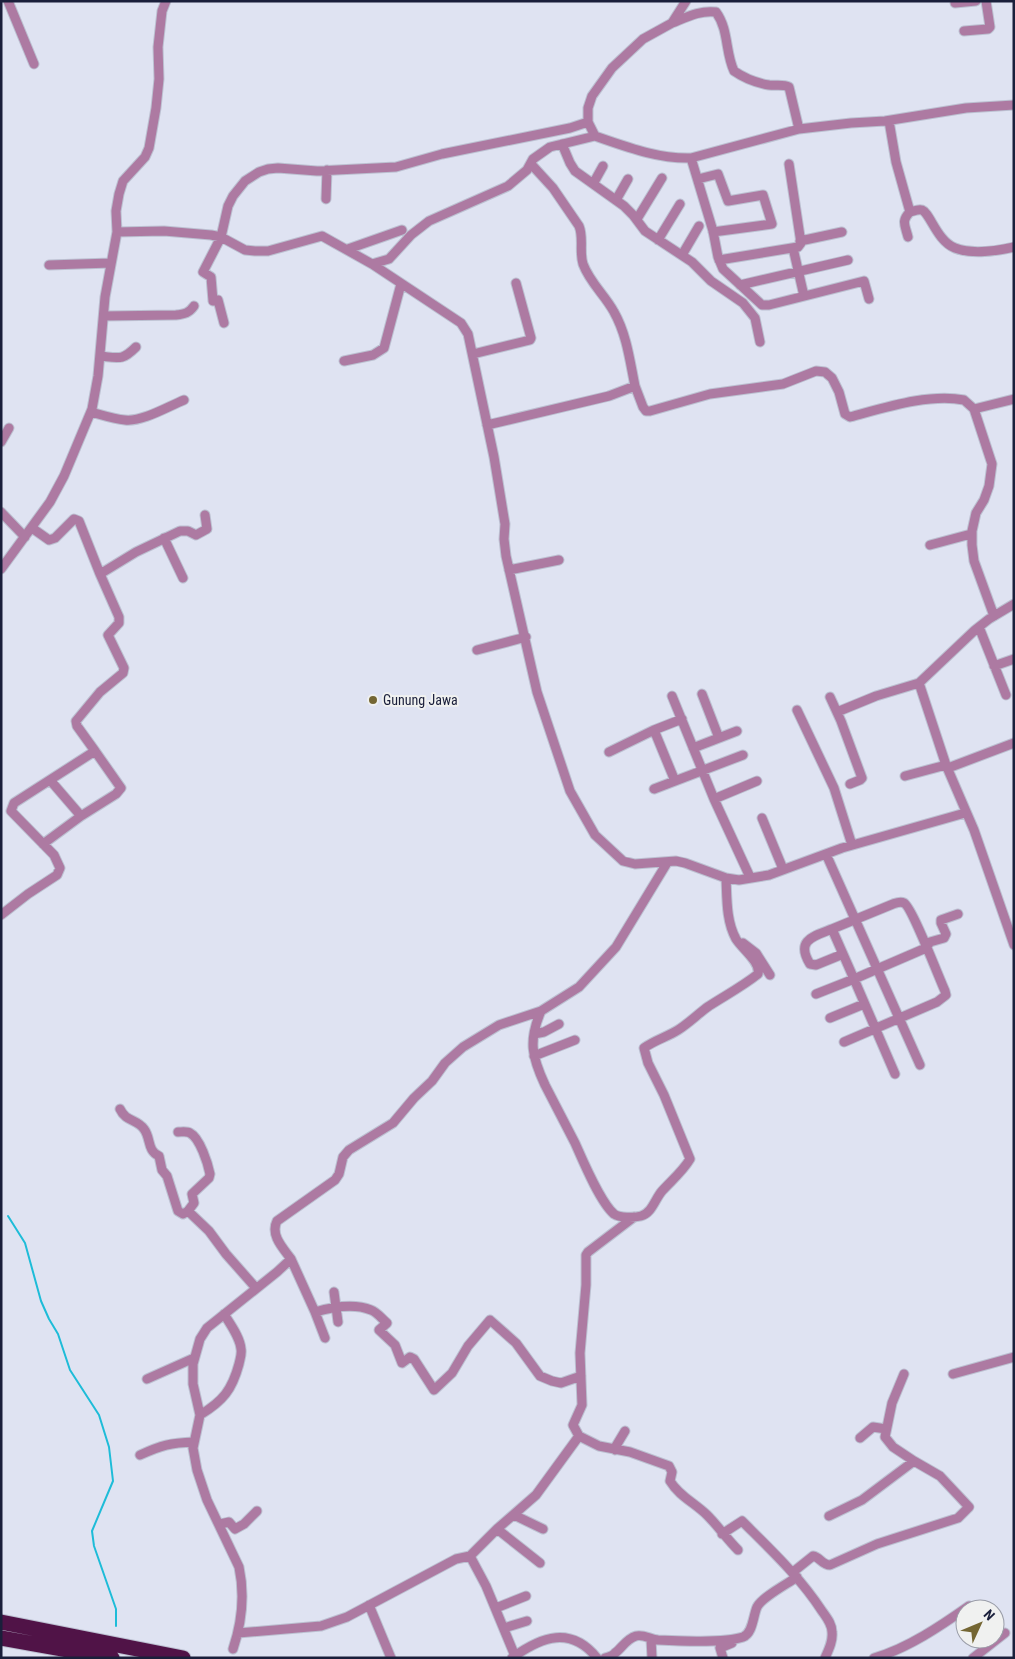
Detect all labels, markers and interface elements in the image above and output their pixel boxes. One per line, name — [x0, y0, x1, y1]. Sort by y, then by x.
place label: Gunung Jawa — [383, 692, 458, 708]
marker: Gunung Jawa — [367, 694, 379, 706]
north arrow — [955, 1599, 1005, 1649]
text: N — [981, 1606, 998, 1624]

